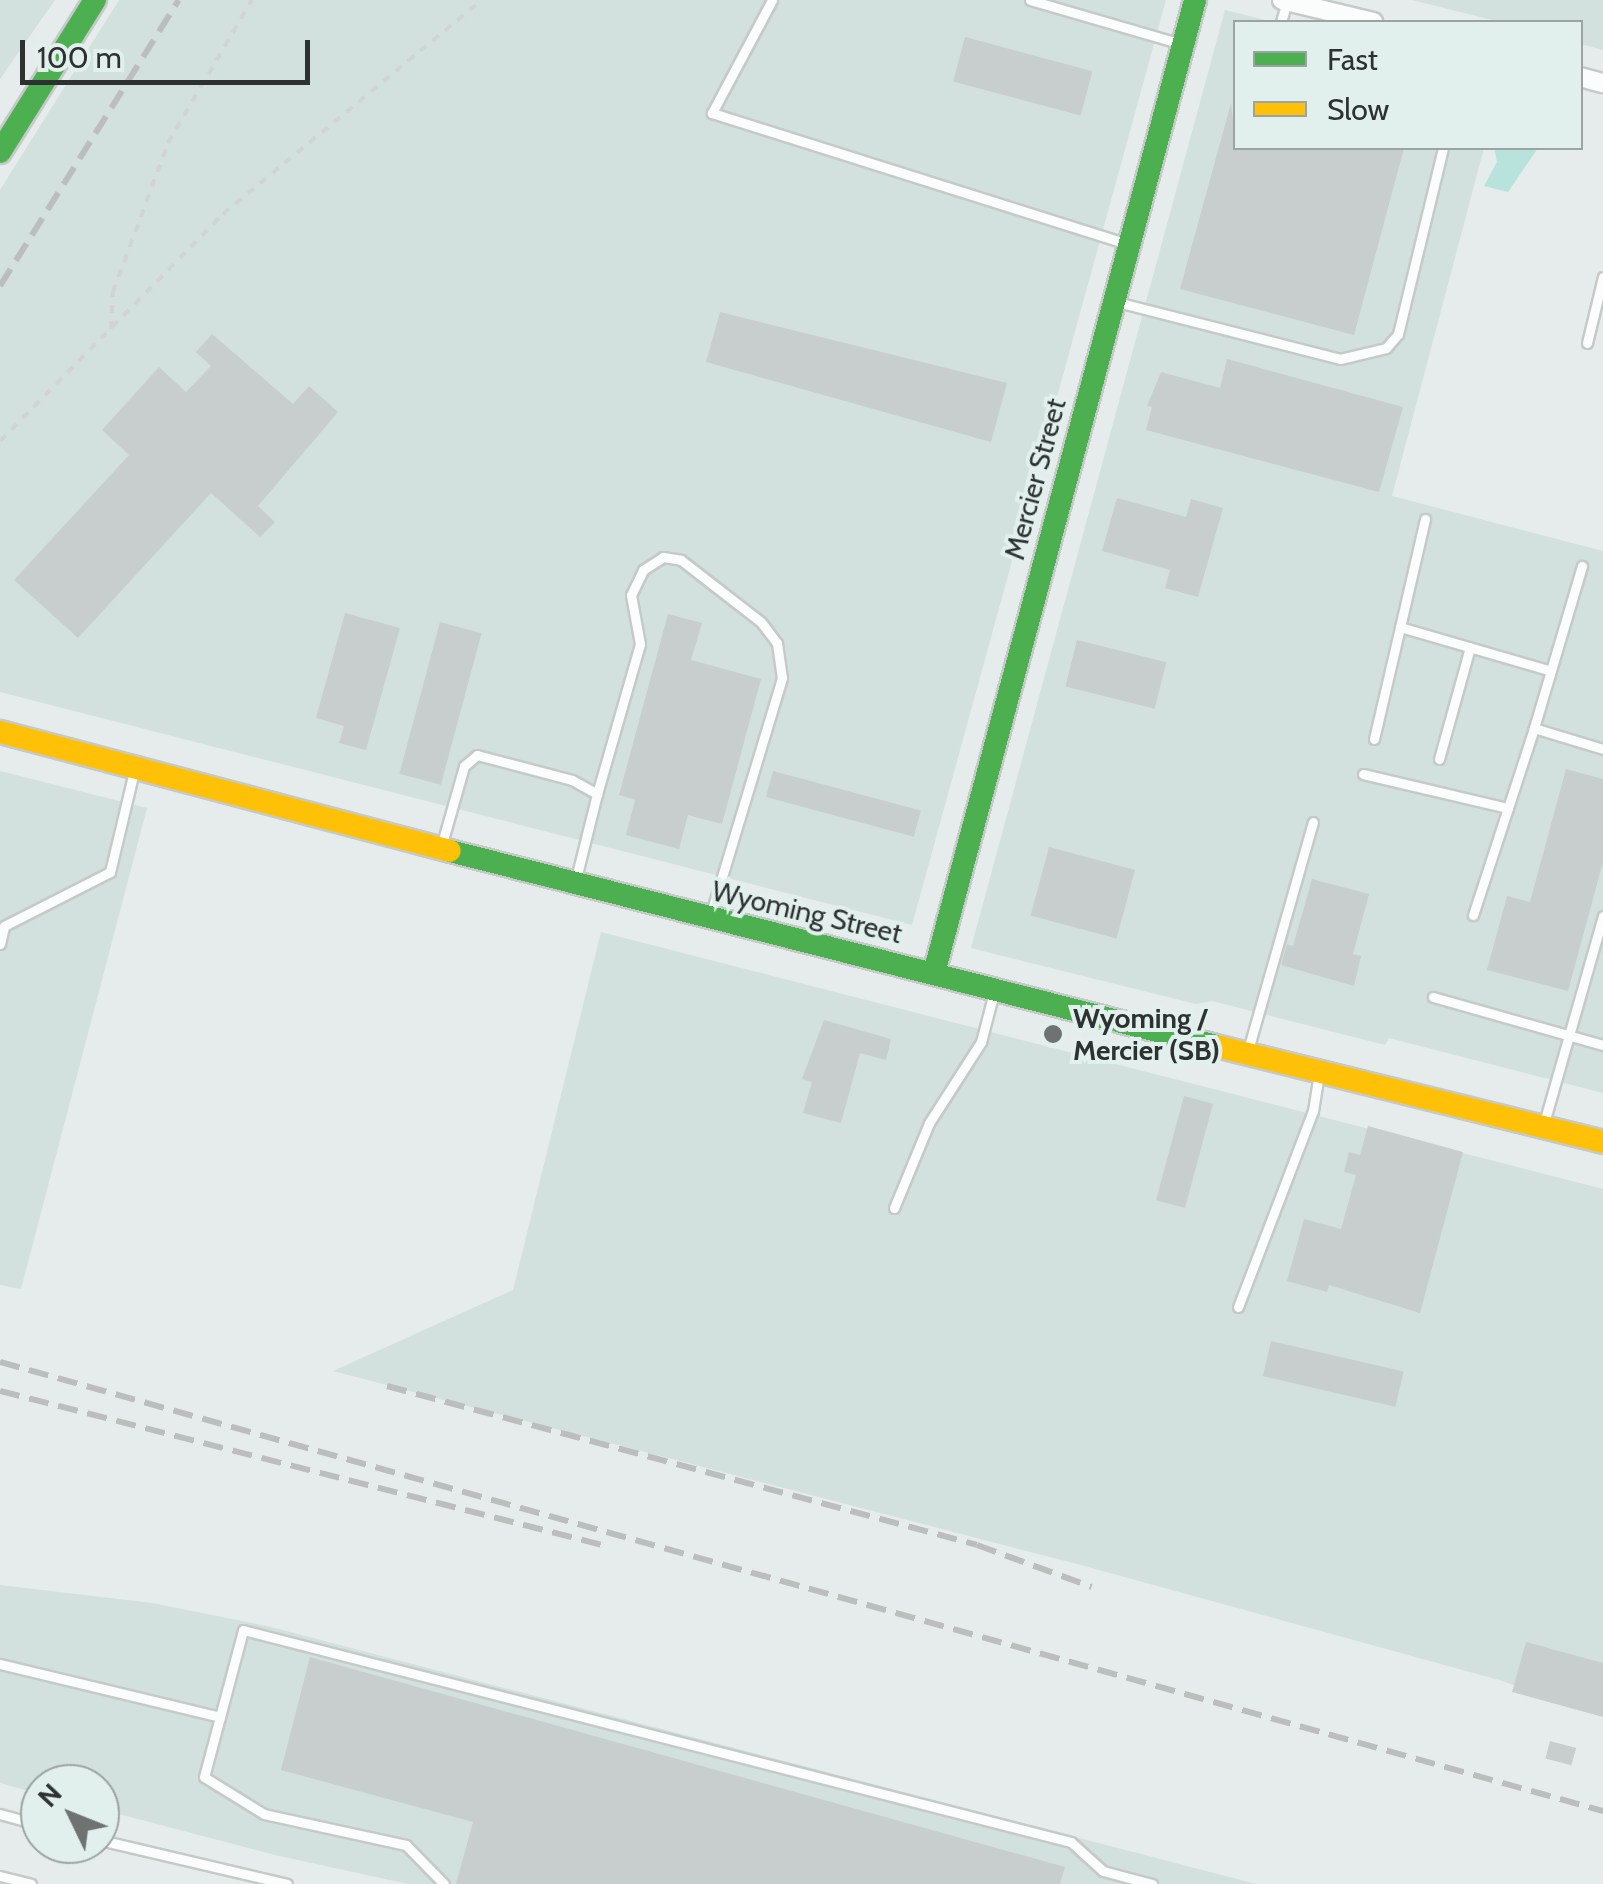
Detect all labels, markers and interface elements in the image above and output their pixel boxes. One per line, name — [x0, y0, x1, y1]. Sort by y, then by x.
scale bar — [25, 20, 315, 82]
legend — [1233, 20, 1583, 150]
text: 100 m — [37, 39, 122, 76]
text: Fast — [1327, 41, 1378, 78]
text: Slow — [1327, 91, 1389, 128]
street label: Mercier Street — [997, 395, 1073, 563]
street label: Wyoming Street — [709, 874, 905, 950]
place label: Wyoming / Mercier (SB) — [1073, 1001, 1220, 1067]
marker: Wyoming / Mercier (SB) — [1042, 1023, 1064, 1045]
north arrow — [20, 1764, 120, 1864]
text: N — [30, 1776, 69, 1814]

